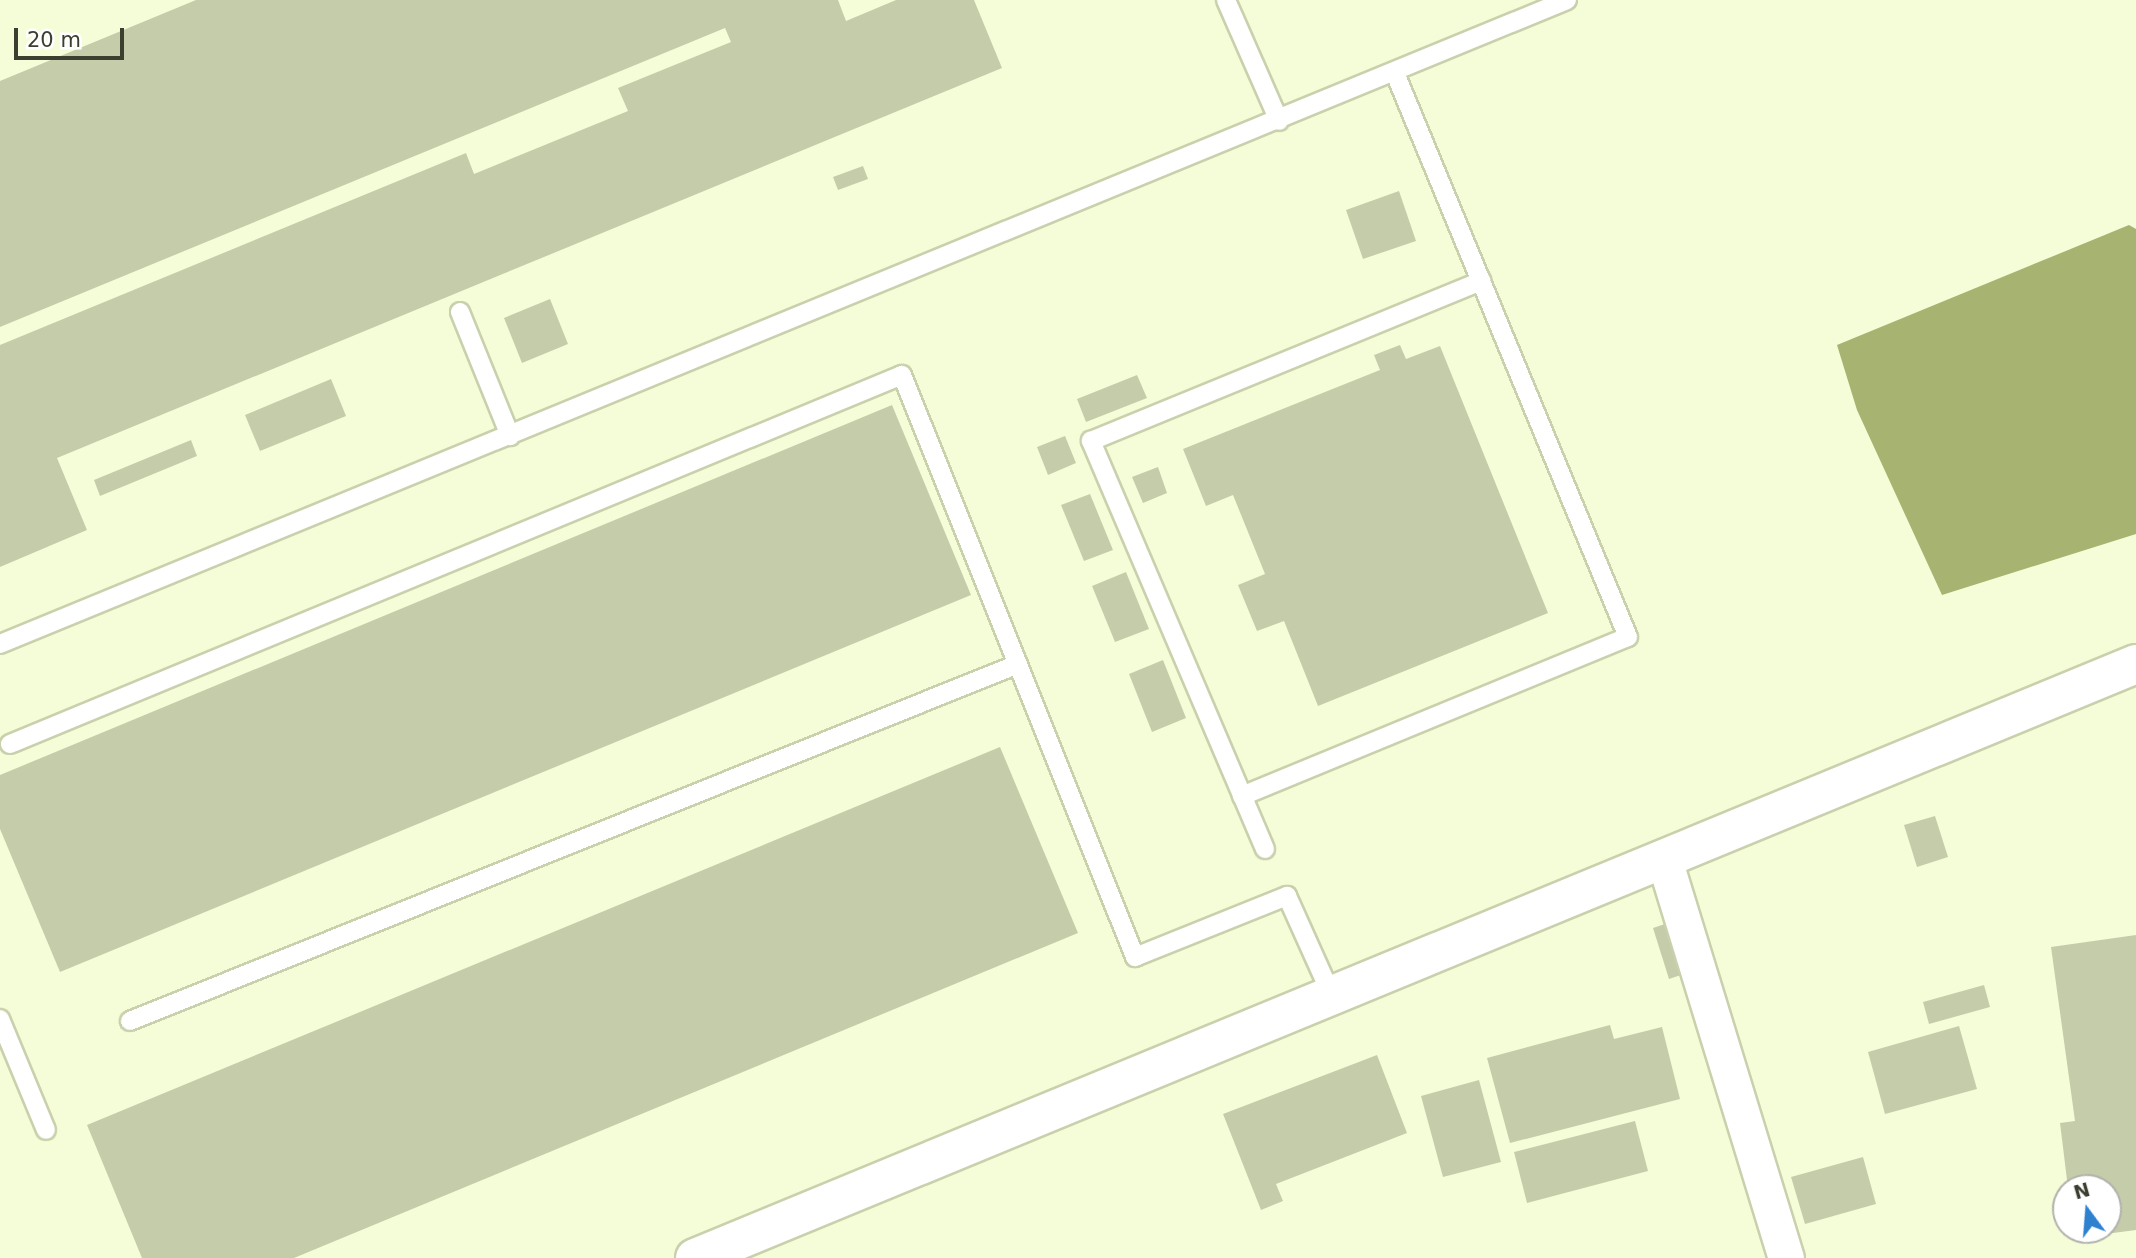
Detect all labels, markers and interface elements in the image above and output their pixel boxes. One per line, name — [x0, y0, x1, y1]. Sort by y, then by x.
scale bar — [18, 14, 128, 58]
text: 20 m — [27, 28, 81, 52]
north arrow — [2052, 1174, 2122, 1244]
text: N — [2071, 1178, 2092, 1204]

